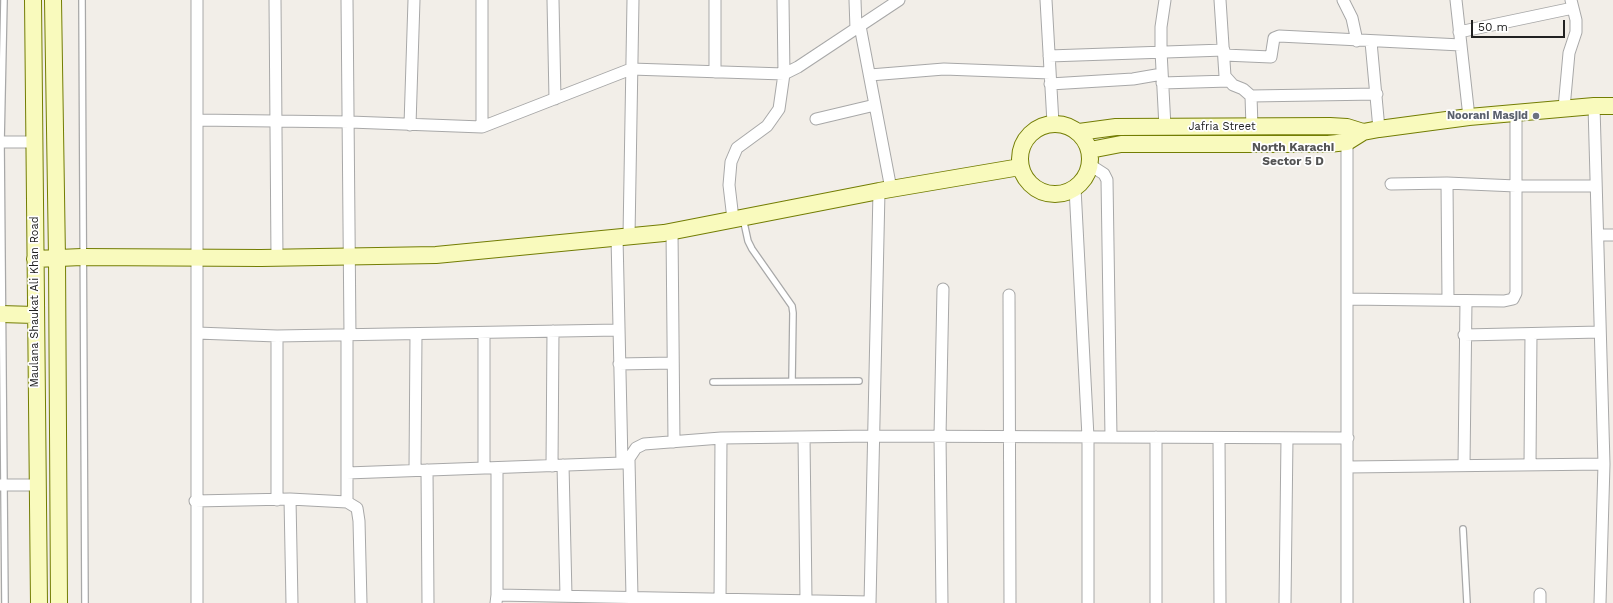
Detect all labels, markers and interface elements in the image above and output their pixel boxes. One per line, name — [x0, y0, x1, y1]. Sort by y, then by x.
scale bar — [1473, 12, 1567, 38]
text: 50 m — [1478, 20, 1508, 34]
place label: Noorani Masjid — [1447, 109, 1528, 123]
marker: Noorani Masjid — [1531, 111, 1541, 121]
street label: Jafria Street — [1188, 120, 1256, 134]
district label: North Karachi Sector 5 D — [1252, 140, 1334, 168]
street label: Maulana Shaukat Ali Khan Road — [28, 216, 42, 388]

